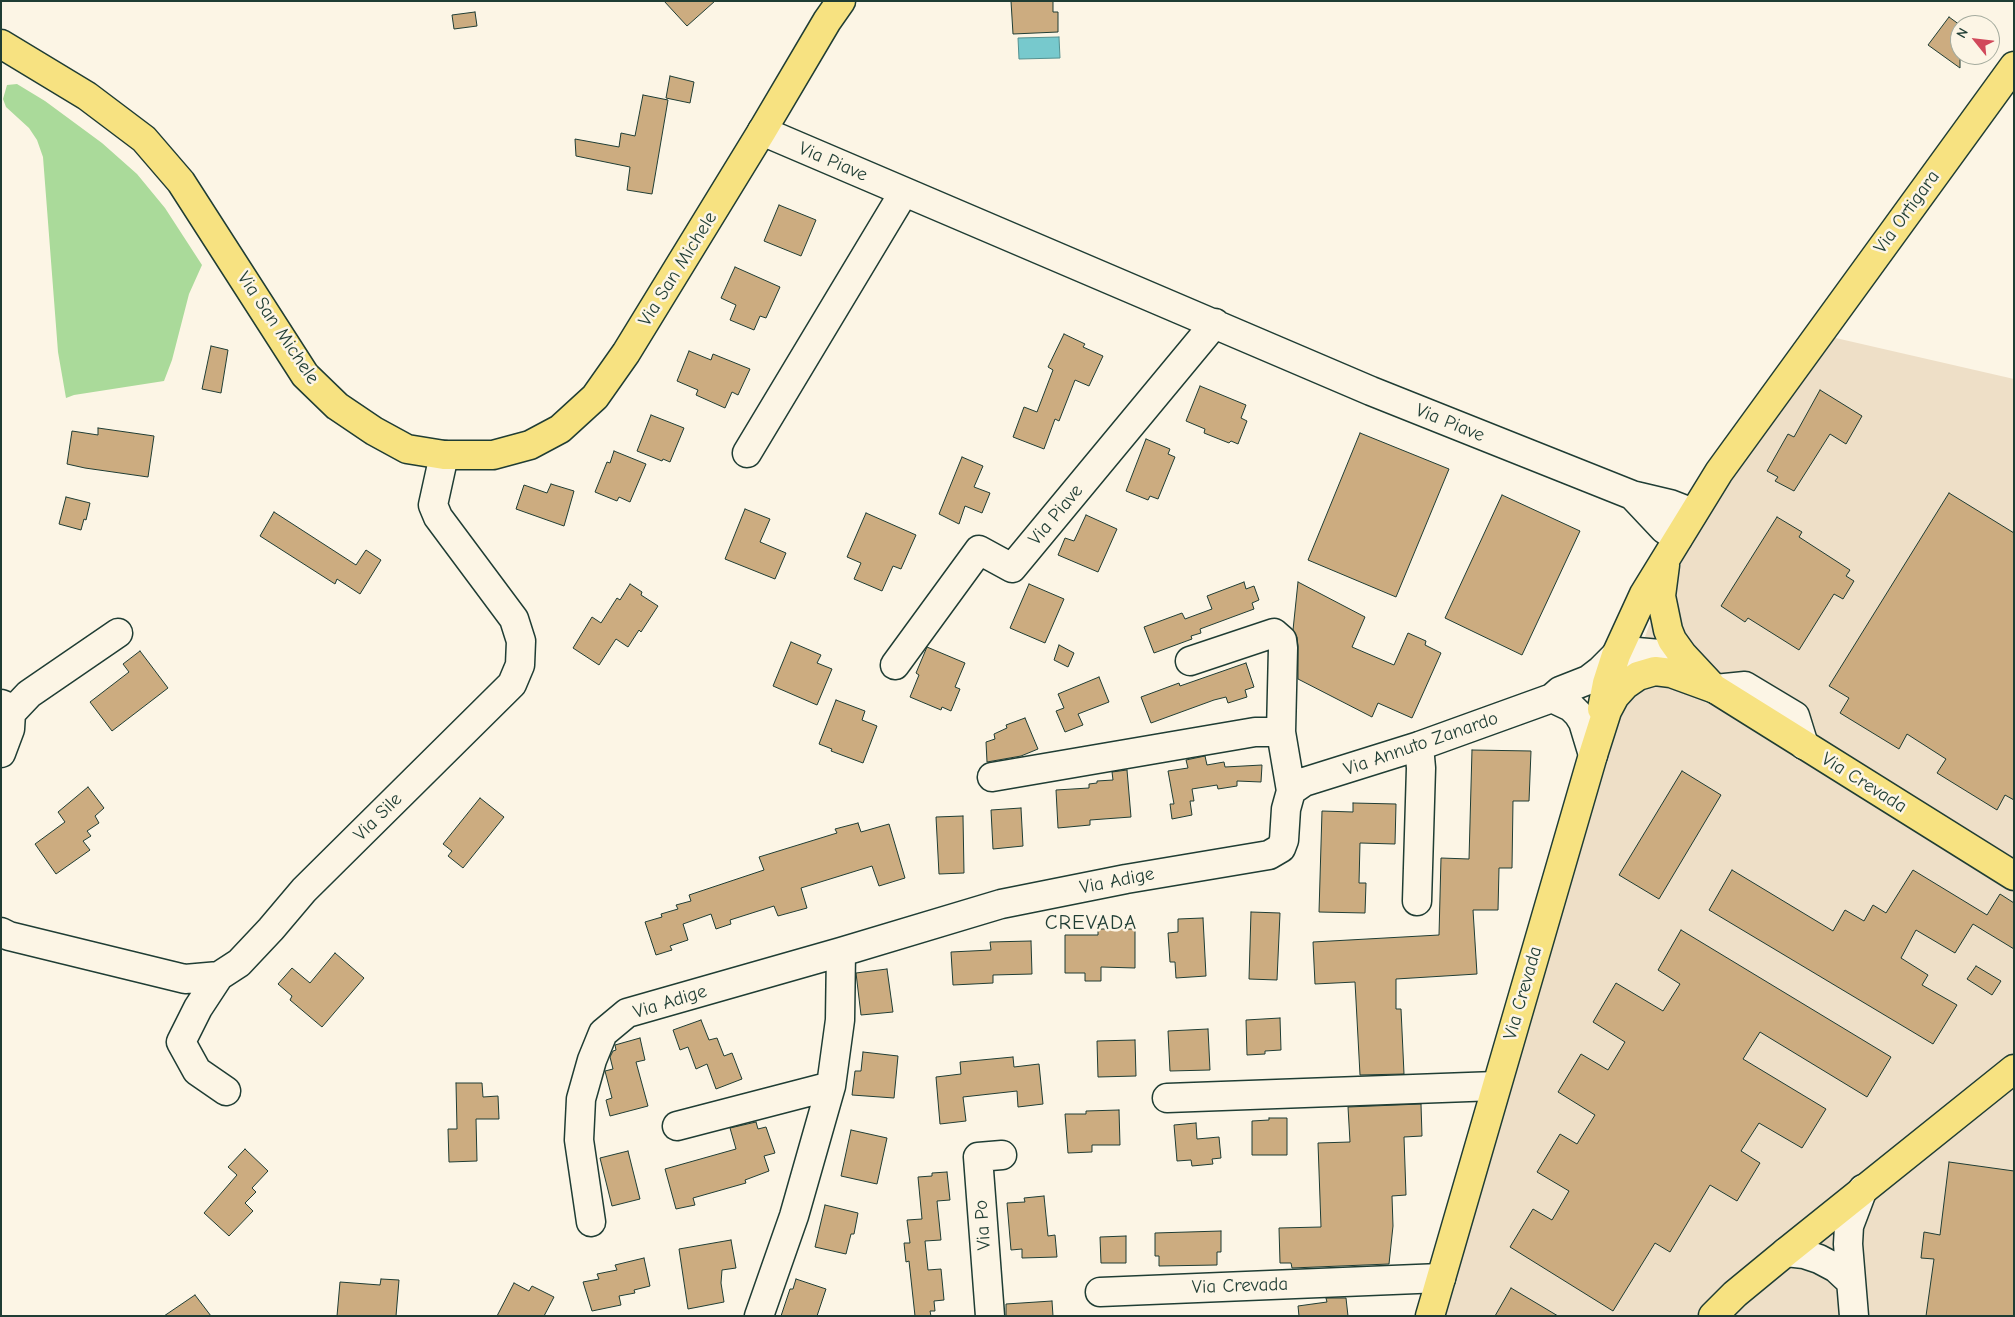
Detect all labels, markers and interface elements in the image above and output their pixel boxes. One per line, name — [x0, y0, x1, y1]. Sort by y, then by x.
north arrow — [1950, 15, 2000, 65]
text: N — [1953, 25, 1972, 41]
street label: Via Piave — [795, 137, 871, 187]
street label: Via Ortigara — [1869, 166, 1945, 258]
street label: Via San Michele — [634, 208, 722, 330]
street label: Via San Michele — [232, 268, 324, 388]
street label: Via Piave — [1412, 399, 1488, 447]
street label: Via Piave — [1024, 480, 1088, 550]
street label: Via Annuto Zanardo — [1341, 707, 1501, 781]
street label: Via Crevada — [1817, 748, 1911, 818]
street label: Via Sile — [349, 788, 407, 846]
street label: Via Adige — [1078, 863, 1156, 899]
district label: CREVADA — [1044, 910, 1138, 936]
street label: Via Crevada — [1499, 944, 1547, 1042]
street label: Via Adige — [630, 980, 710, 1024]
street label: Via Po — [970, 1199, 996, 1251]
street label: Via Crevada — [1192, 1273, 1288, 1299]

